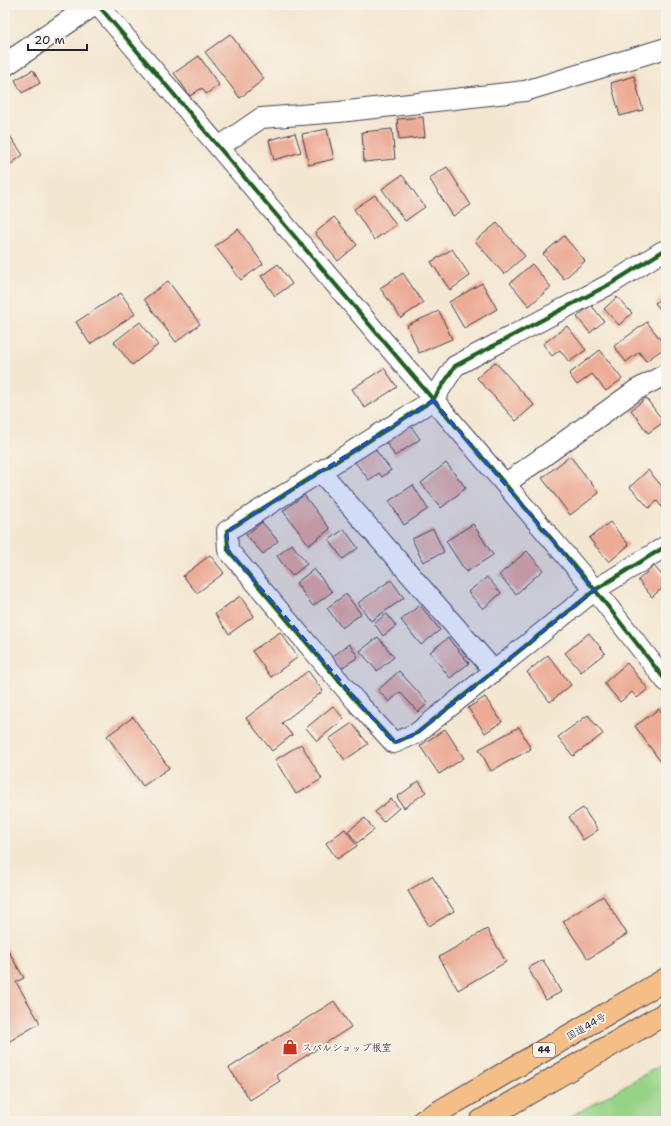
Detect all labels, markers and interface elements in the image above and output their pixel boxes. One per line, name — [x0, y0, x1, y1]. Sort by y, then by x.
scale bar — [28, 26, 87, 52]
text: 20 m — [34, 32, 65, 48]
street label: 国道44号 — [564, 1010, 608, 1043]
shop icon: スバルショップ根室 — [281, 1038, 299, 1056]
place label: スバルショップ根室 — [302, 1041, 392, 1054]
road number: 44 — [533, 1043, 555, 1057]

